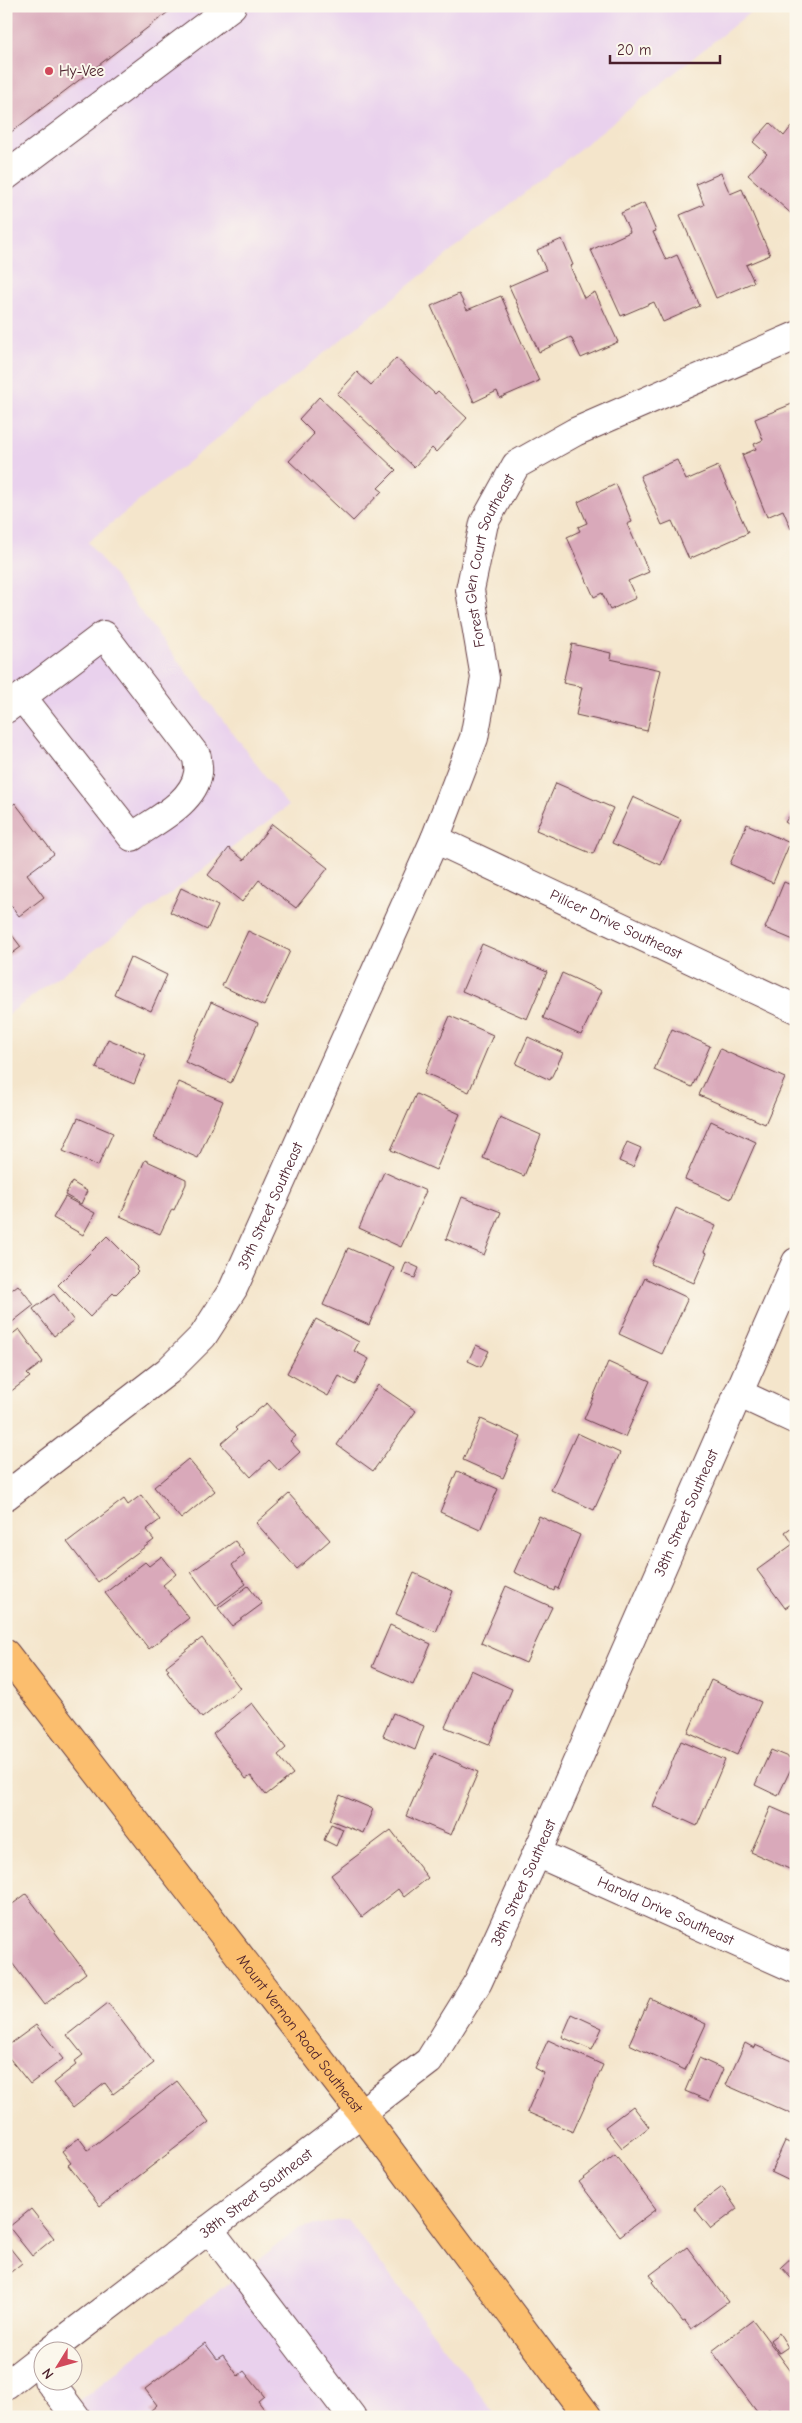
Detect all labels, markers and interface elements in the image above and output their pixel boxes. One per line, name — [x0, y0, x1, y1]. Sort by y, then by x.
scale bar — [610, 32, 720, 64]
text: 20 m — [617, 41, 651, 59]
place label: Hy-Vee — [59, 62, 105, 80]
marker: Hy-Vee — [43, 65, 55, 77]
street label: Forest Glen Court Southeast — [461, 470, 519, 649]
street label: Pilicer Drive Southeast — [547, 885, 685, 963]
street label: 39th Street Southeast — [234, 1139, 307, 1272]
street label: 38th Street Southeast — [650, 1446, 722, 1579]
street label: 38th Street Southeast — [487, 1816, 560, 1949]
street label: Harold Drive Southeast — [595, 1872, 737, 1949]
street label: Mount Vernon Road Southeast — [233, 1951, 367, 2117]
street label: 38th Street Southeast — [196, 2144, 317, 2242]
north arrow — [32, 2340, 82, 2390]
text: N — [38, 2365, 58, 2382]

